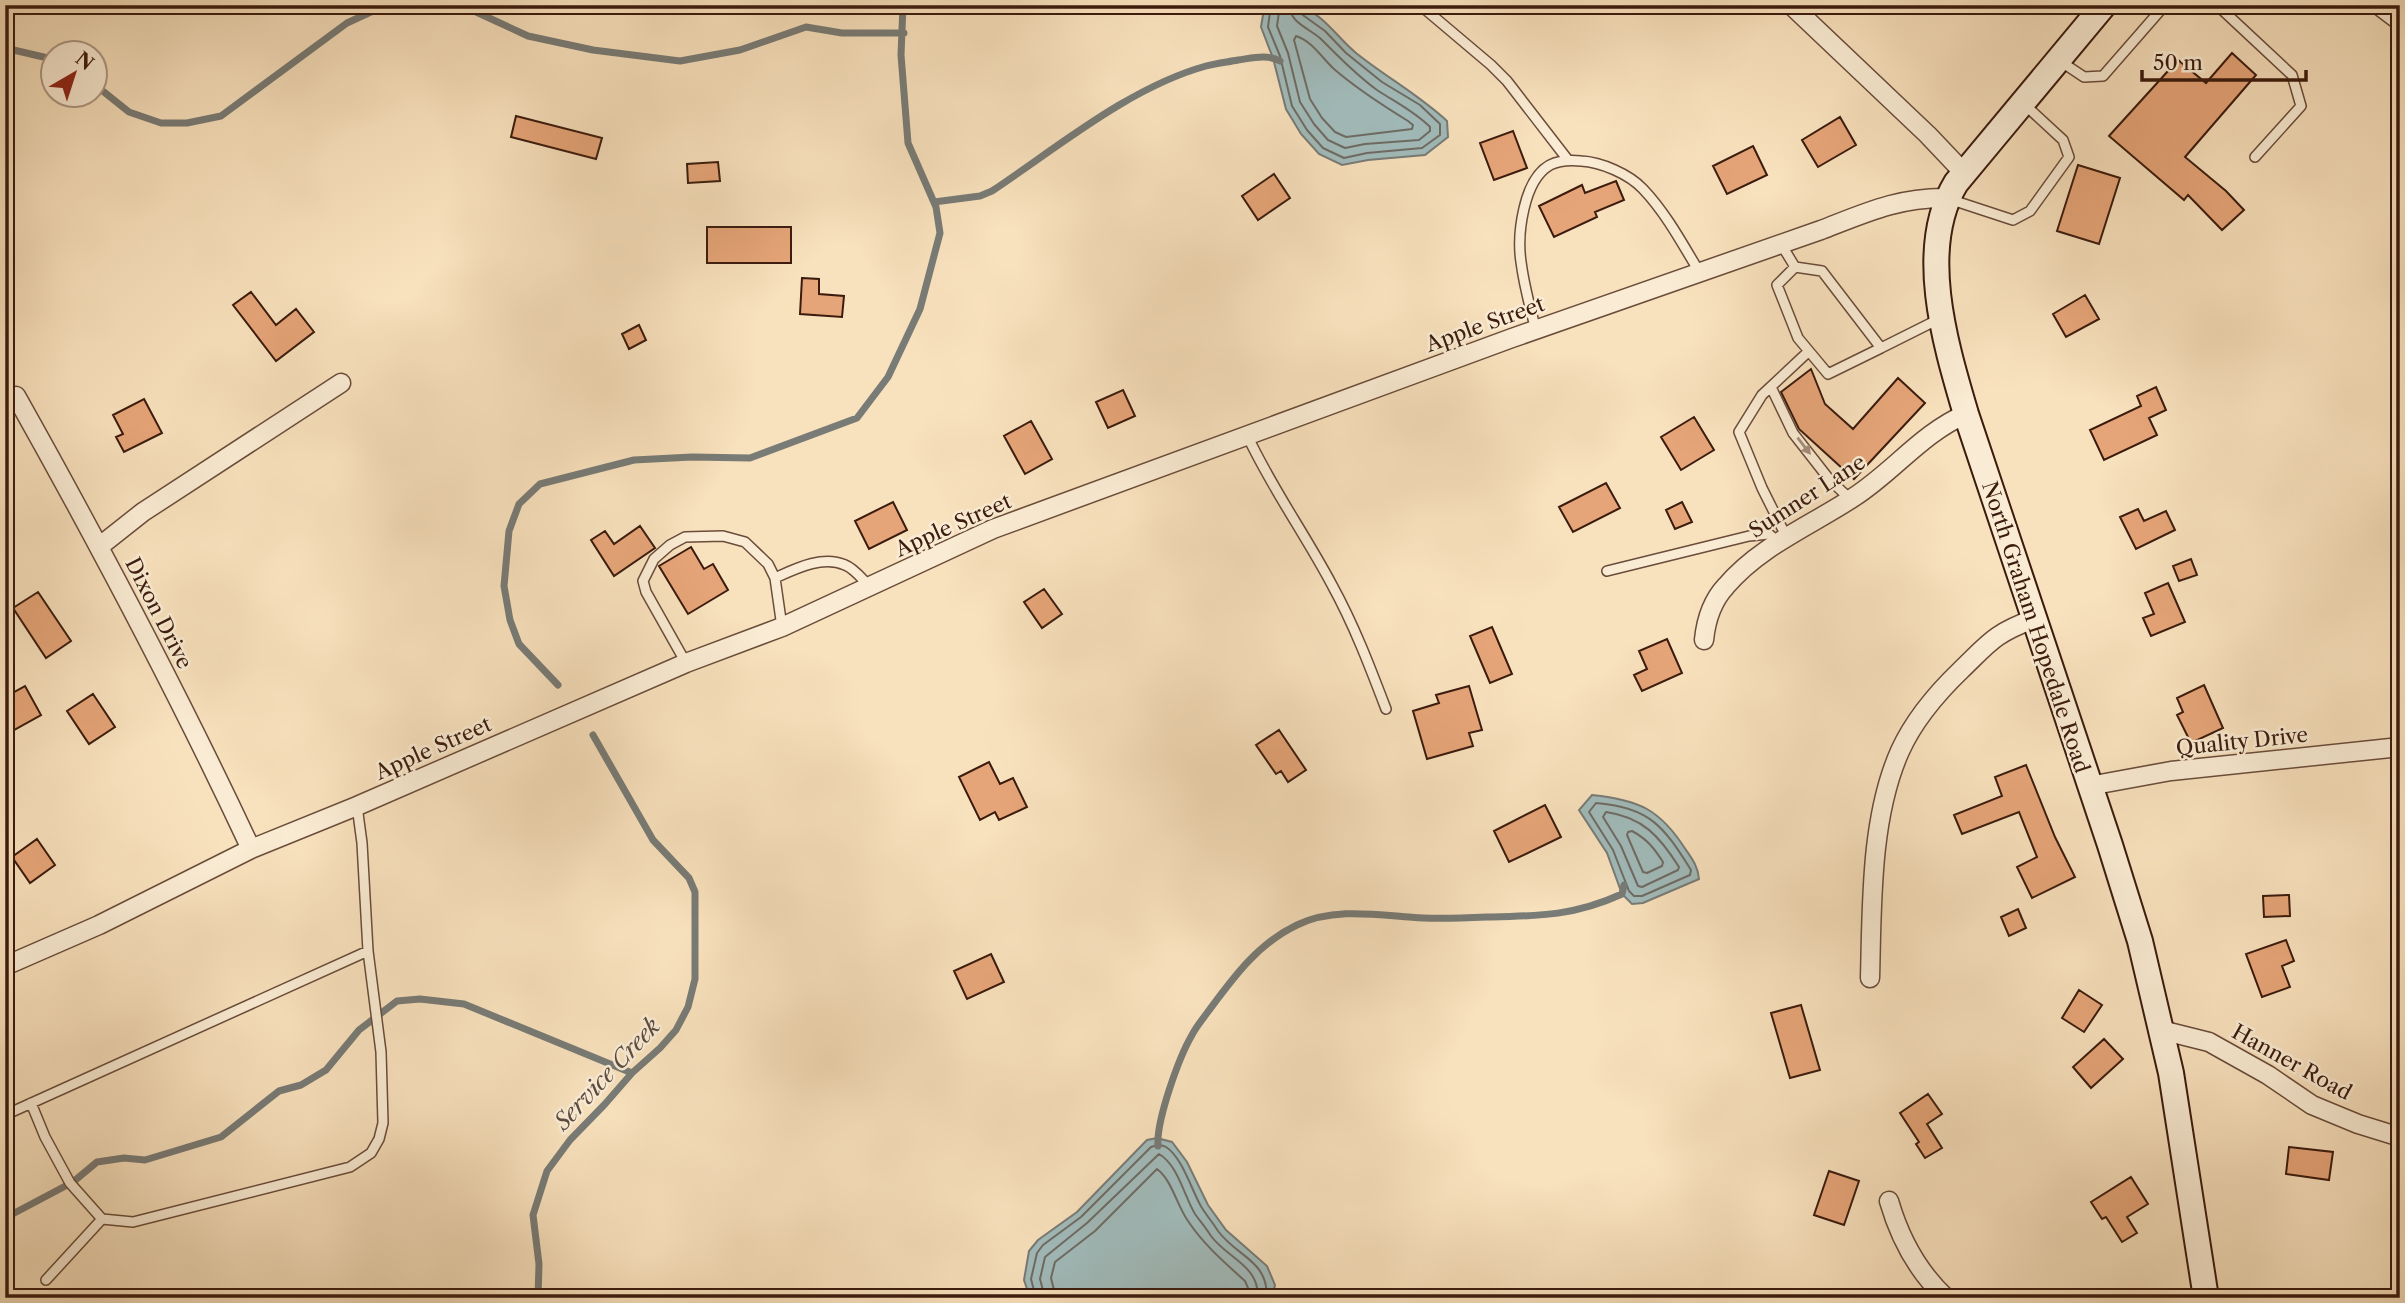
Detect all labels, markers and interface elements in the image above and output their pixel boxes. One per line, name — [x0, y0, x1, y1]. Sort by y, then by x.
north arrow — [38, 38, 108, 108]
scale bar — [2142, 38, 2307, 82]
text: N — [71, 47, 98, 75]
text: 50 m — [2153, 50, 2203, 75]
street label: Apple Street — [1421, 291, 1548, 357]
one-way arrow — [1796, 437, 1811, 455]
street label: Sumner Lane — [1744, 449, 1870, 543]
street label: North Graham Hopedale Road — [1977, 478, 2095, 776]
street label: Apple Street — [890, 488, 1016, 562]
street label: Dixon Drive — [120, 553, 198, 673]
street label: Apple Street — [370, 711, 496, 785]
street label: Quality Drive — [2175, 722, 2309, 760]
water label: Service Creek — [547, 1012, 666, 1137]
street label: Hanner Road — [2228, 1019, 2356, 1105]

